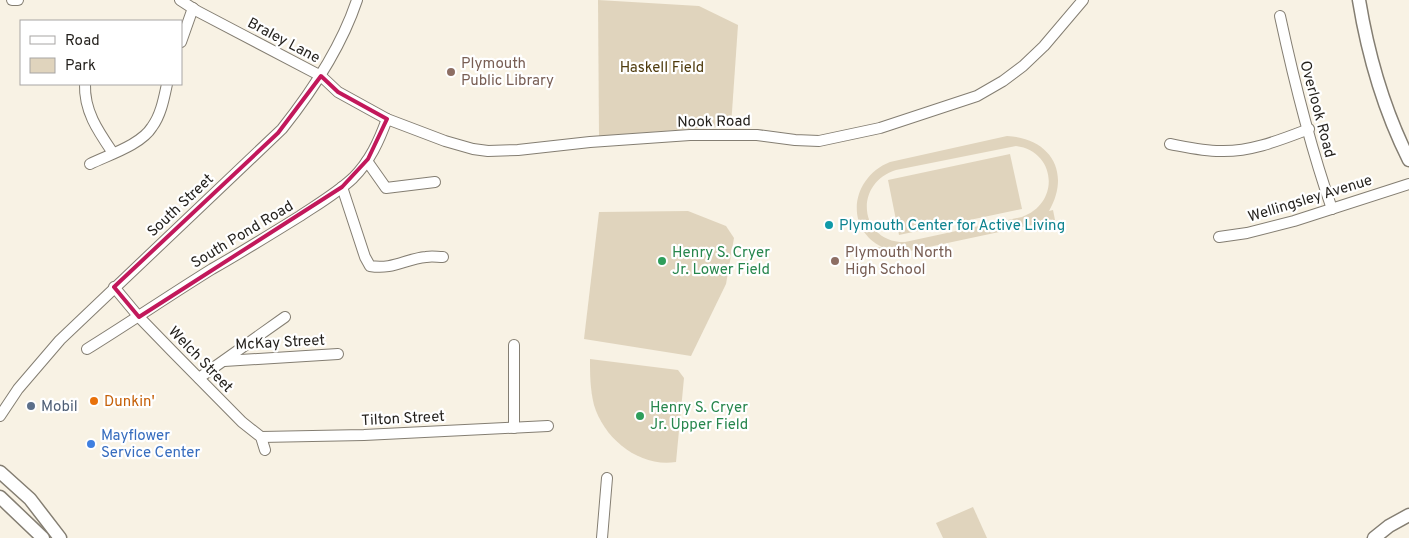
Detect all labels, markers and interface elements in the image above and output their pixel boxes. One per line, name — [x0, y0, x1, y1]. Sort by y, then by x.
street label: Braley Lane — [244, 14, 323, 68]
legend — [20, 20, 182, 85]
text: Road — [65, 32, 100, 51]
place label: Plymouth Public Library — [461, 55, 554, 91]
text: Park — [65, 57, 96, 76]
park label: Haskell Field — [620, 59, 704, 78]
street label: Overlook Road — [1294, 59, 1339, 160]
marker: Plymouth Public Library — [445, 66, 457, 78]
street label: Nook Road — [677, 112, 751, 133]
street label: South Street — [144, 170, 218, 242]
street label: Wellingsley Avenue — [1246, 172, 1375, 227]
street label: South Pond Road — [188, 197, 297, 273]
place label: Plymouth Center for Active Living — [839, 217, 1065, 236]
marker: Plymouth Center for Active Living — [823, 219, 835, 231]
place label: Henry S. Cryer Jr. Lower Field — [672, 244, 770, 280]
place label: Plymouth North High School — [845, 244, 952, 280]
marker: Henry S. Cryer Jr. Lower Field — [656, 255, 668, 267]
marker: Plymouth North High School — [829, 255, 841, 267]
street label: Welch Street — [164, 323, 236, 397]
street label: McKay Street — [235, 332, 325, 355]
place label: Dunkin' — [104, 393, 155, 412]
marker: Dunkin' — [88, 395, 100, 407]
place label: Mobil — [41, 398, 78, 417]
place label: Henry S. Cryer Jr. Upper Field — [650, 399, 748, 435]
marker: Mobil — [25, 400, 37, 412]
street label: Tilton Street — [361, 408, 445, 431]
marker: Henry S. Cryer Jr. Upper Field — [634, 410, 646, 422]
place label: Mayflower Service Center — [101, 427, 201, 463]
marker: Mayflower Service Center — [85, 438, 97, 450]

